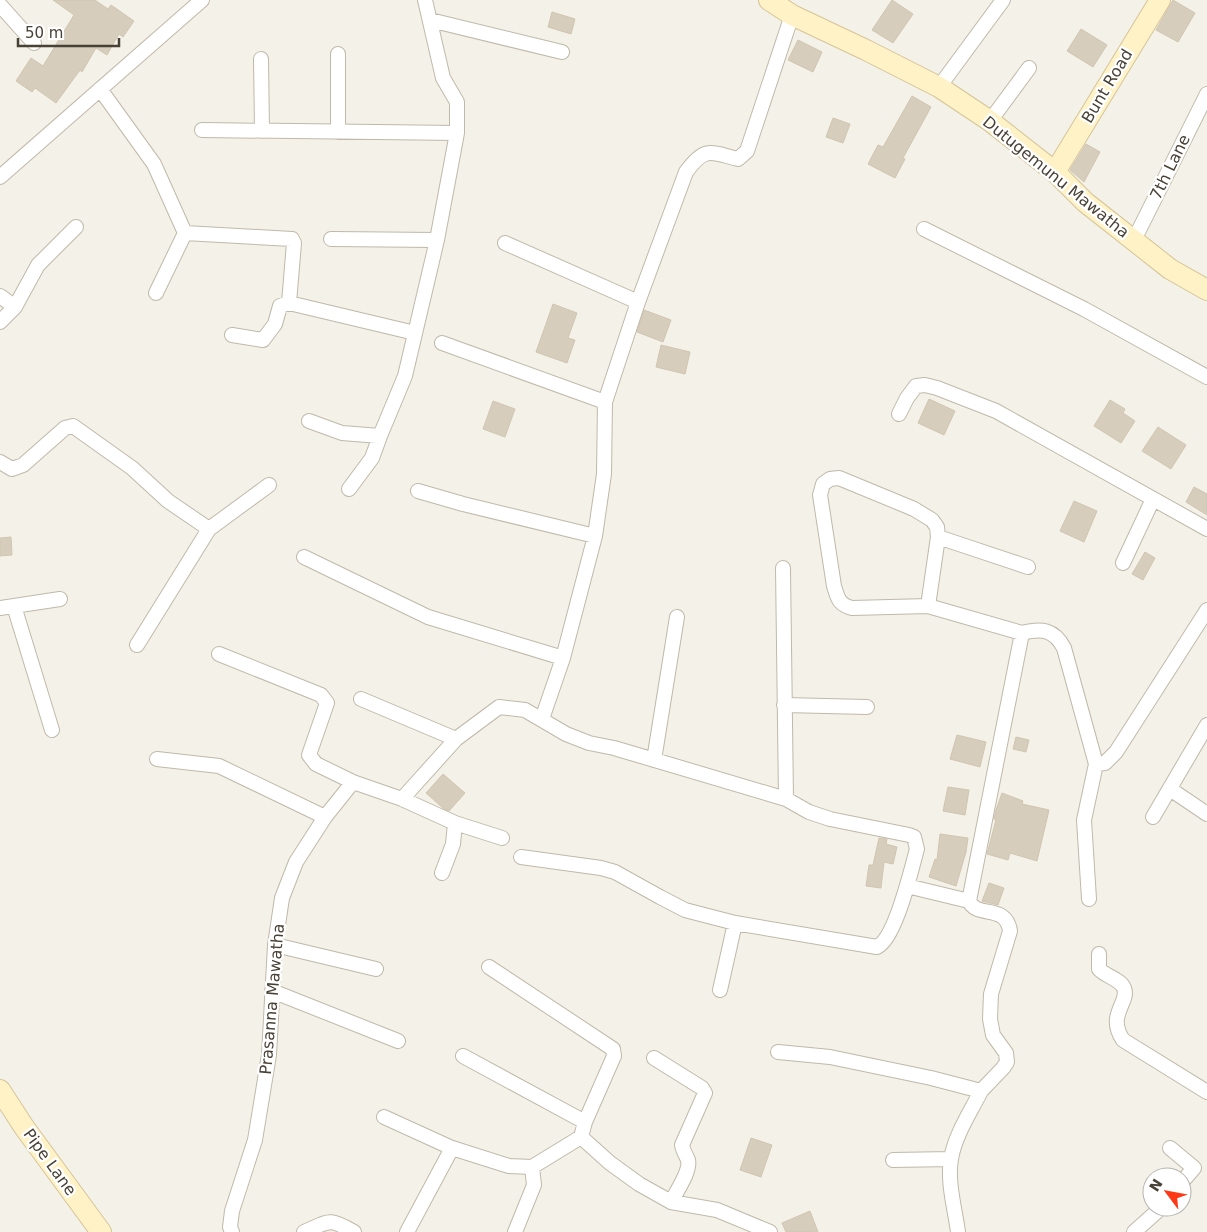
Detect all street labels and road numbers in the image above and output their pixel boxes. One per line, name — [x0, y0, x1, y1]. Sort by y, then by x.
street label: Bunt Road — [1078, 46, 1136, 126]
street label: Dutugemunu Mawatha — [979, 112, 1133, 242]
street label: 7th Lane — [1146, 131, 1194, 203]
street label: Prasanna Mawatha — [256, 923, 288, 1075]
street label: Pipe Lane — [20, 1125, 80, 1199]

